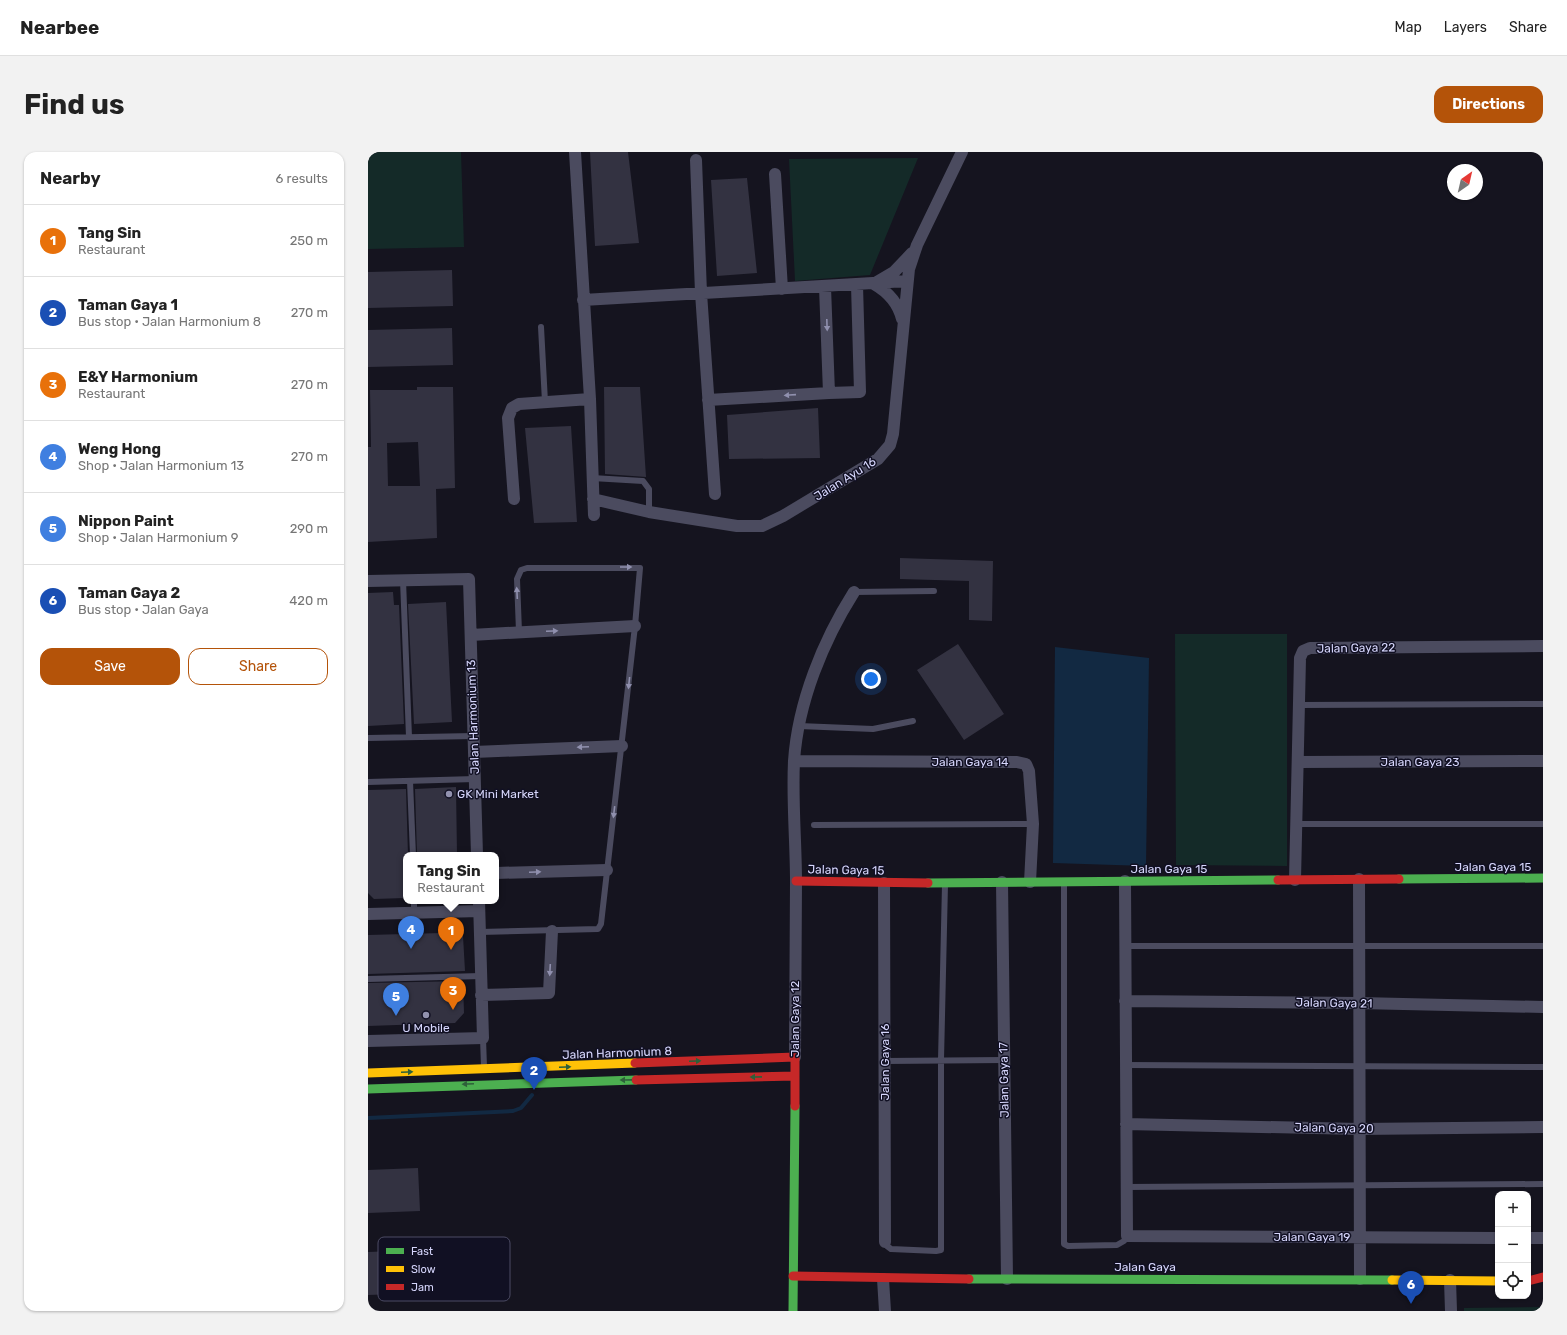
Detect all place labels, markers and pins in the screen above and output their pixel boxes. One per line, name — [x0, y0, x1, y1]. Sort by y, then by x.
place label: GK Mini Market — [457, 787, 539, 801]
marker: GK Mini Market — [444, 789, 454, 799]
pin: 4 — [398, 916, 424, 949]
pin: 1 — [438, 917, 464, 950]
pin: 3 — [440, 977, 466, 1010]
pin: 5 — [383, 983, 409, 1016]
marker: U Mobile — [421, 1010, 431, 1020]
place label: U Mobile — [402, 1021, 450, 1035]
pin: 2 — [521, 1057, 547, 1090]
pin: 6 — [1398, 1271, 1424, 1304]

